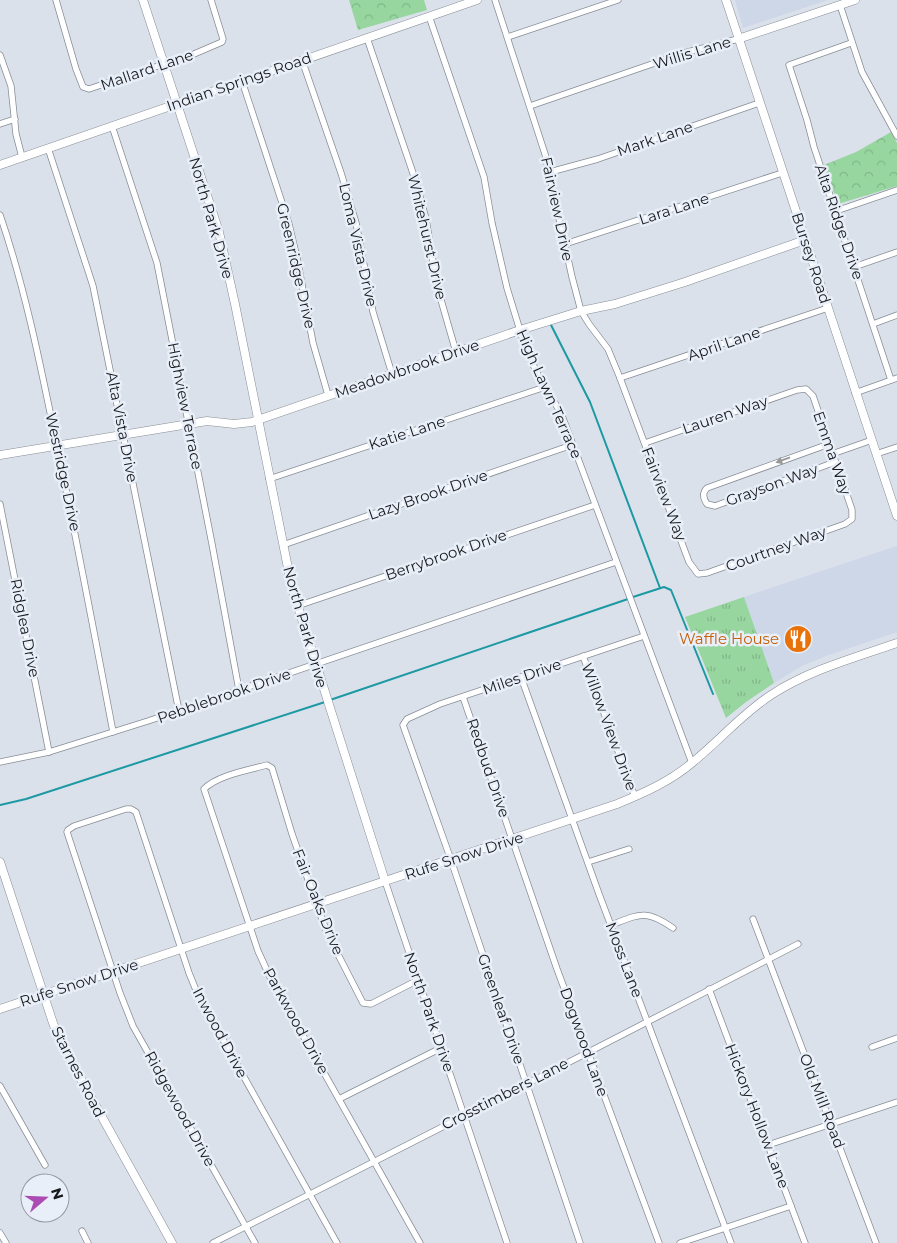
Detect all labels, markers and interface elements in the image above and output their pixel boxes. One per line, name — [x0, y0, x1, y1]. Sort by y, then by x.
street label: Willis Lane — [650, 32, 733, 73]
street label: Mallard Lane — [98, 45, 196, 94]
street label: Indian Springs Road — [164, 48, 314, 115]
street label: Mark Lane — [614, 117, 695, 160]
street label: North Park Drive — [185, 155, 238, 281]
street label: Fairview Drive — [537, 155, 578, 263]
street label: Alta Ridge Drive — [811, 162, 868, 282]
street label: Whitehurst Drive — [404, 172, 451, 301]
street label: Loma Vista Drive — [335, 181, 382, 309]
street label: Lara Lane — [636, 188, 711, 229]
street label: Greenridge Drive — [273, 201, 320, 331]
street label: Bursey Road — [788, 210, 835, 306]
street label: April Lane — [685, 322, 763, 365]
street label: High Lawn Terrace — [512, 326, 587, 461]
street label: Meadowbrook Drive — [332, 335, 482, 402]
street label: Highview Terrace — [164, 341, 207, 471]
street label: Alta Vista Drive — [102, 370, 143, 484]
street label: Lauren Way — [680, 391, 771, 438]
street label: Emma Way — [809, 409, 856, 498]
street label: Westridge Drive — [42, 411, 85, 533]
street label: Katie Lane — [366, 411, 447, 454]
street label: Fairview Way — [638, 444, 691, 544]
one-way arrow — [775, 456, 790, 464]
street label: Grayson Way — [723, 459, 821, 510]
street label: Lazy Brook Drive — [366, 465, 490, 524]
street label: Courtney Way — [723, 521, 830, 576]
street label: Berrybrook Drive — [383, 525, 509, 584]
street label: North Park Drive — [279, 564, 332, 690]
street label: Ridglea Drive — [7, 577, 44, 679]
restaurant icon: Waffle House — [783, 624, 813, 654]
place label: Waffle House — [679, 629, 779, 648]
street label: Miles Drive — [480, 654, 564, 699]
street label: Willow View Drive — [578, 660, 641, 793]
street label: Pebblebrook Drive — [155, 664, 293, 727]
street label: Redbud Drive — [463, 716, 514, 820]
street label: Rufe Snow Drive — [402, 827, 526, 884]
street label: Fair Oaks Drive — [289, 846, 348, 958]
street label: Moss Lane — [601, 919, 648, 1000]
street label: North Park Drive — [400, 949, 459, 1074]
street label: Greenleaf Drive — [474, 951, 529, 1067]
street label: Rufe Snow Drive — [17, 954, 141, 1011]
street label: Parkwood Drive — [259, 964, 334, 1077]
street label: Inwood Drive — [189, 984, 252, 1081]
street label: Dogwood Lane — [556, 985, 613, 1099]
street label: Starnes Road — [47, 1023, 109, 1120]
street label: Hickory Hollow Lane — [721, 1041, 794, 1191]
street label: Ridgewood Drive — [141, 1048, 220, 1170]
street label: Old Mill Road — [796, 1051, 849, 1151]
street label: Crosstimbers Lane — [438, 1053, 571, 1134]
north arrow — [20, 1173, 70, 1223]
text: N — [47, 1185, 68, 1202]

